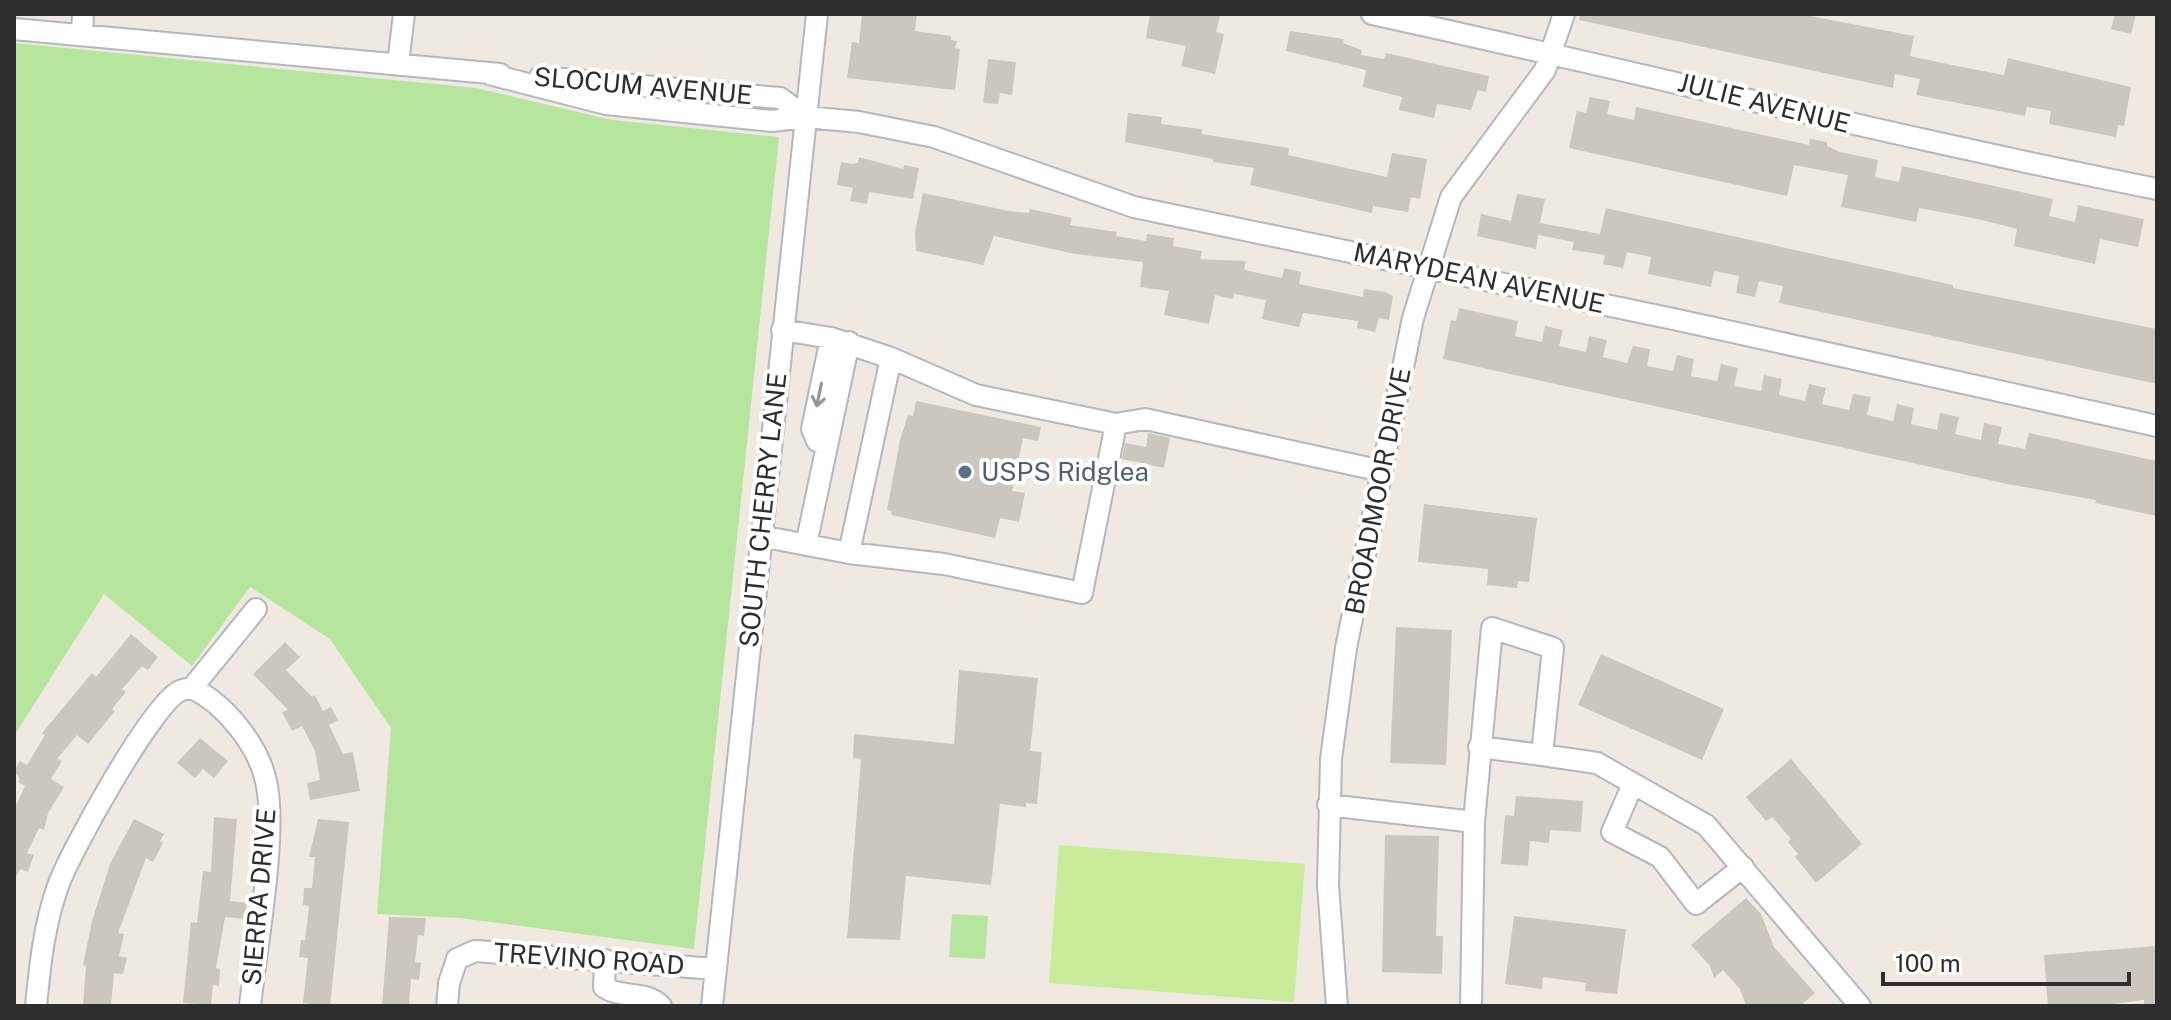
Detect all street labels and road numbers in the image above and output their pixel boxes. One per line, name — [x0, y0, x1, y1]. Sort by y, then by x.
street label: SLOCUM AVENUE — [532, 61, 754, 111]
street label: JULIE AVENUE — [1675, 66, 1853, 139]
street label: MARYDEAN AVENUE — [1351, 236, 1608, 319]
street label: BROADMOOR DRIVE — [1338, 365, 1417, 617]
street label: SOUTH CHERRY LANE — [733, 371, 792, 649]
street label: SIERRA DRIVE — [235, 807, 282, 987]
street label: TREVINO ROAD — [493, 936, 685, 981]

